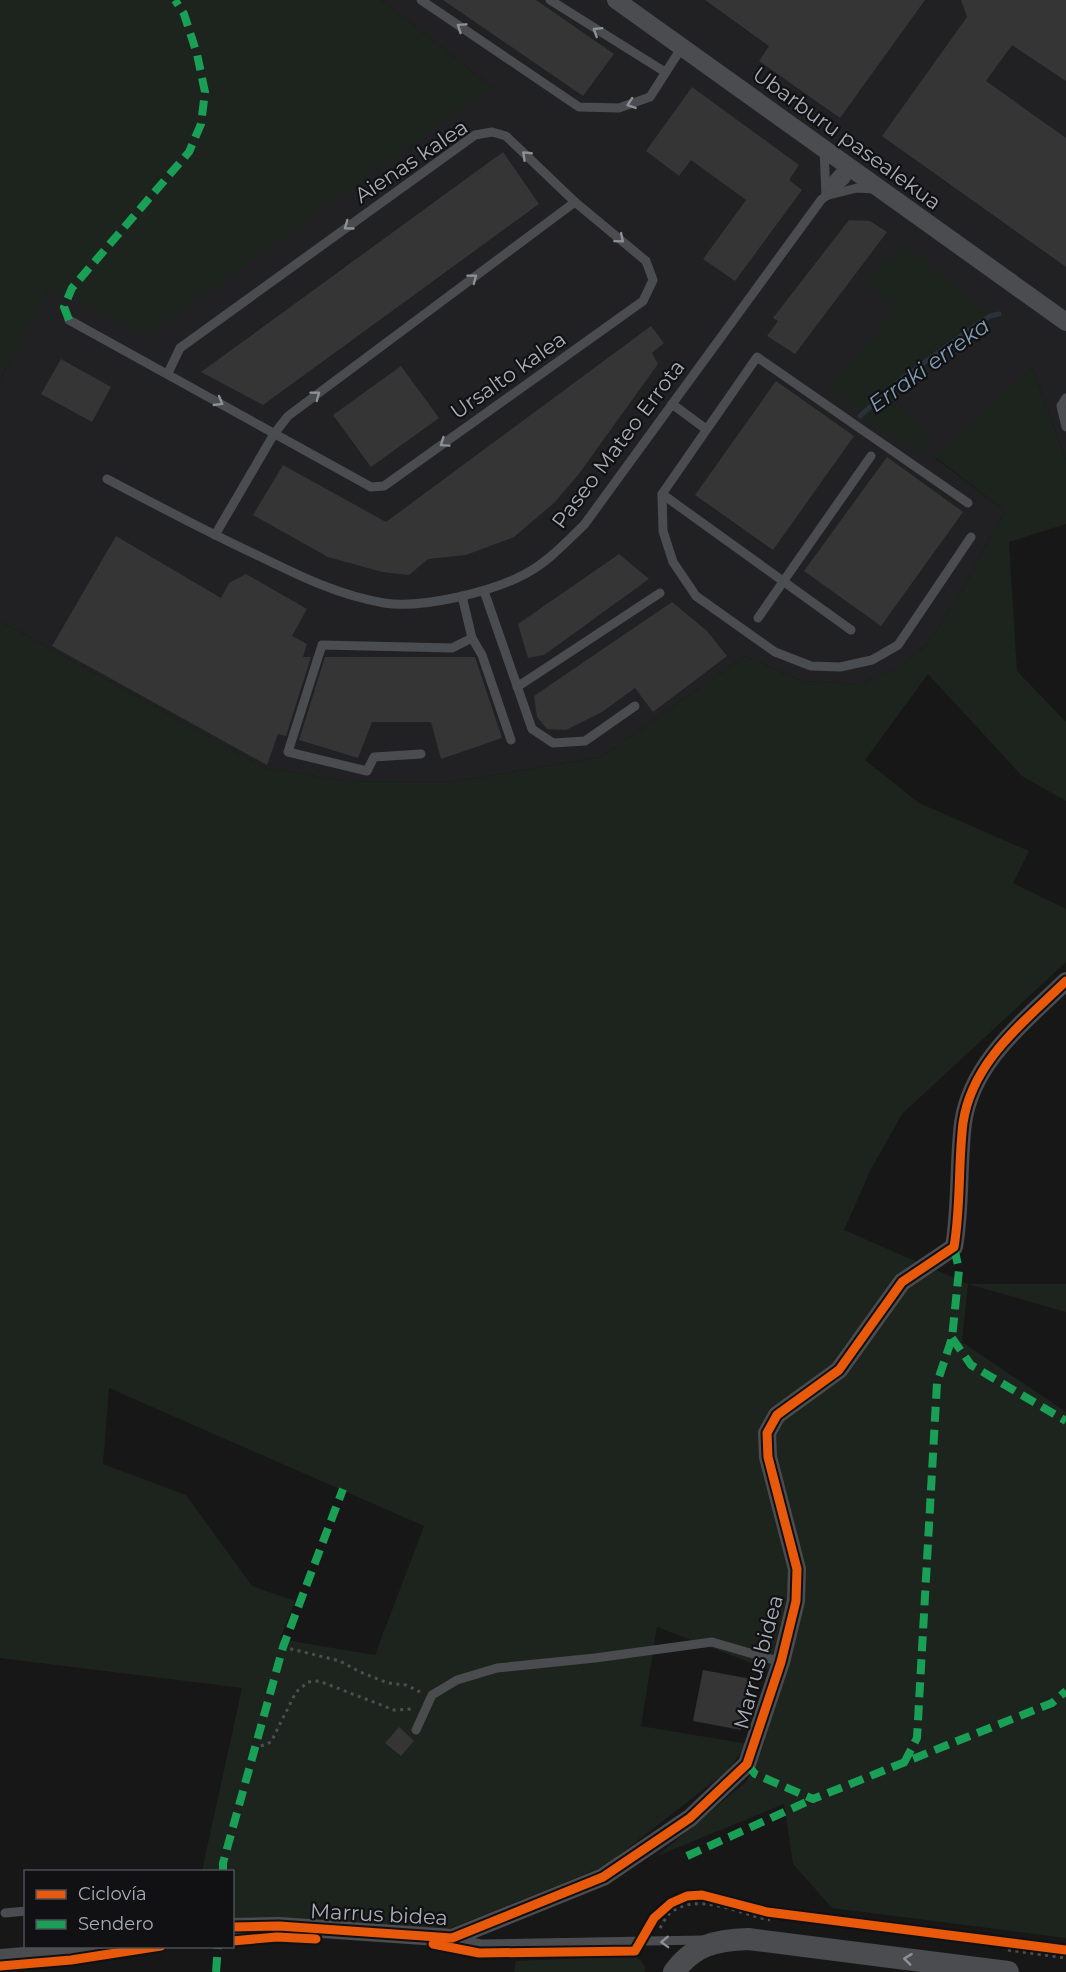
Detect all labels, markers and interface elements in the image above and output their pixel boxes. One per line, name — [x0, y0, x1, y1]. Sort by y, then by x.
one-way arrow — [457, 23, 468, 34]
one-way arrow — [593, 27, 604, 38]
street label: Ubarburu pasealekua — [748, 61, 946, 215]
one-way arrow — [626, 96, 637, 109]
street label: Aienas kalea — [350, 114, 472, 208]
one-way arrow — [523, 152, 534, 163]
one-way arrow — [344, 219, 355, 230]
one-way arrow — [613, 232, 624, 243]
one-way arrow — [466, 274, 477, 285]
water label: Erraki erreka — [863, 312, 995, 418]
street label: Ursalto kalea — [446, 326, 570, 424]
street label: Paseo Mateo Errota — [546, 355, 690, 533]
one-way arrow — [310, 391, 321, 402]
one-way arrow — [213, 395, 223, 407]
one-way arrow — [440, 436, 451, 447]
street label: Marrus bidea — [728, 1592, 788, 1732]
legend — [24, 1870, 234, 1948]
text: Ciclovía — [78, 1883, 147, 1905]
street label: Marrus bidea — [310, 1898, 448, 1930]
text: Sendero — [78, 1913, 153, 1935]
one-way arrow — [660, 1935, 669, 1948]
one-way arrow — [904, 1953, 913, 1965]

